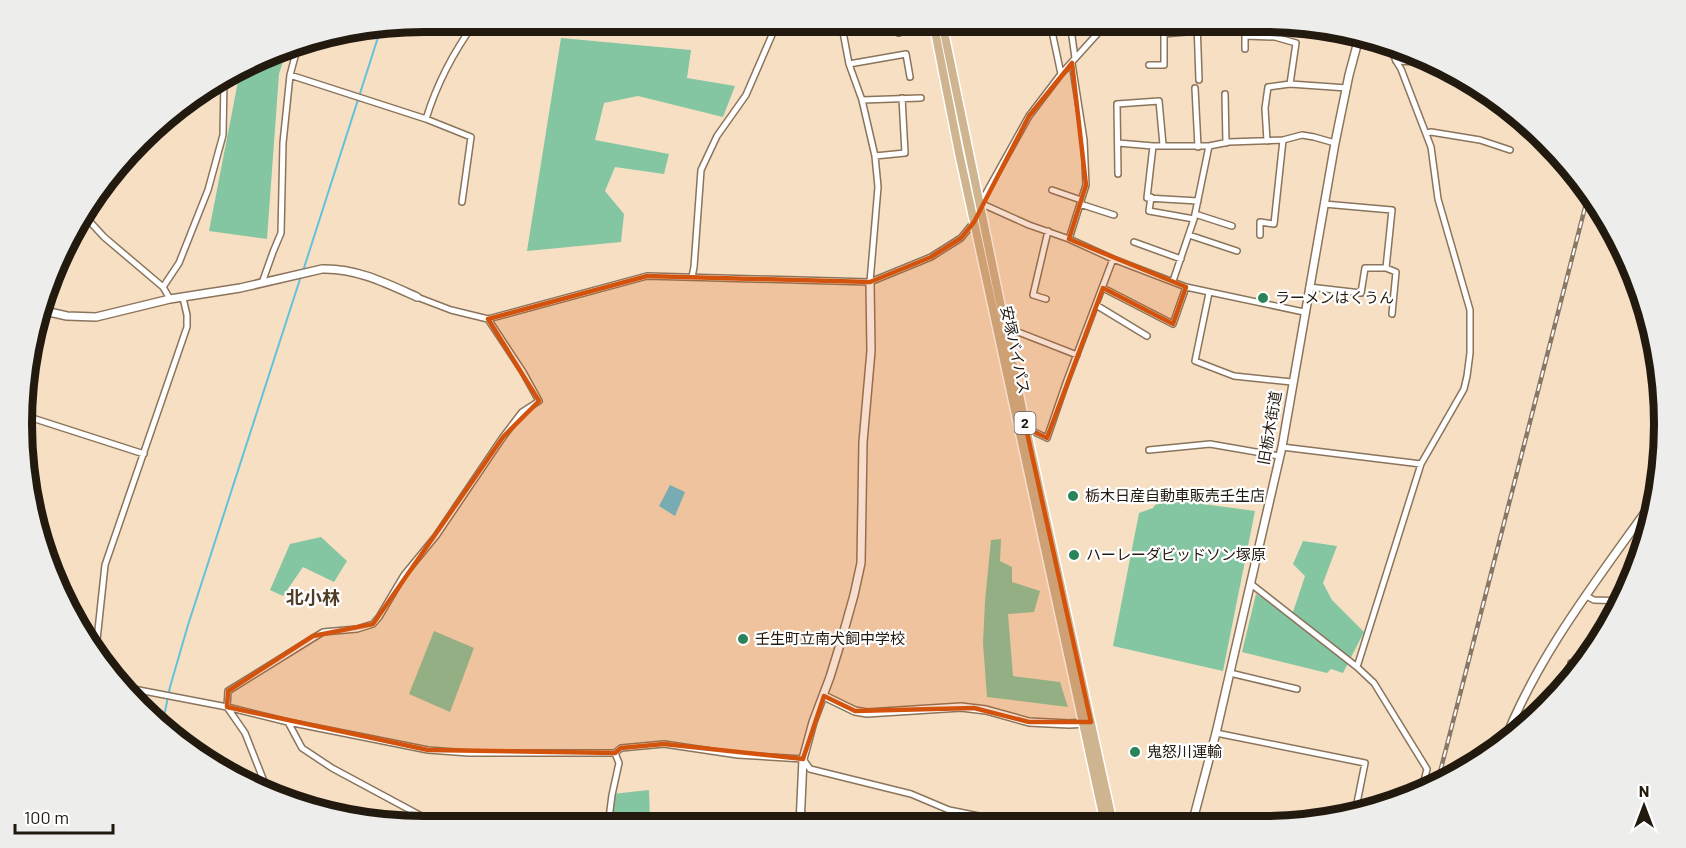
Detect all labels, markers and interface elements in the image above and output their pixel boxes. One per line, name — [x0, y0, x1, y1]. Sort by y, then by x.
place label: ラーメンはくうん — [1275, 288, 1394, 306]
marker: ラーメンはくうん — [1256, 291, 1270, 305]
street label: 安塚バイパス — [998, 304, 1034, 396]
street label: 旧栃木街道 — [1254, 389, 1284, 466]
road number: 2 — [1014, 412, 1036, 434]
place label: 栃木日産自動車販売壬生店 — [1085, 486, 1265, 504]
marker: 栃木日産自動車販売壬生店 — [1066, 489, 1080, 503]
place label: ハーレーダビッドソン塚原 — [1086, 545, 1266, 563]
marker: ハーレーダビッドソン塚原 — [1067, 548, 1081, 562]
district label: 北小林 — [286, 586, 340, 608]
place label: 壬生町立南犬飼中学校 — [755, 629, 905, 647]
marker: 壬生町立南犬飼中学校 — [736, 632, 750, 646]
place label: 鬼怒川運輸 — [1147, 742, 1222, 760]
marker: 鬼怒川運輸 — [1128, 745, 1142, 759]
north arrow — [1614, 776, 1674, 836]
text: N — [1639, 781, 1649, 800]
scale bar — [15, 797, 112, 835]
text: 100 m — [24, 806, 69, 828]

